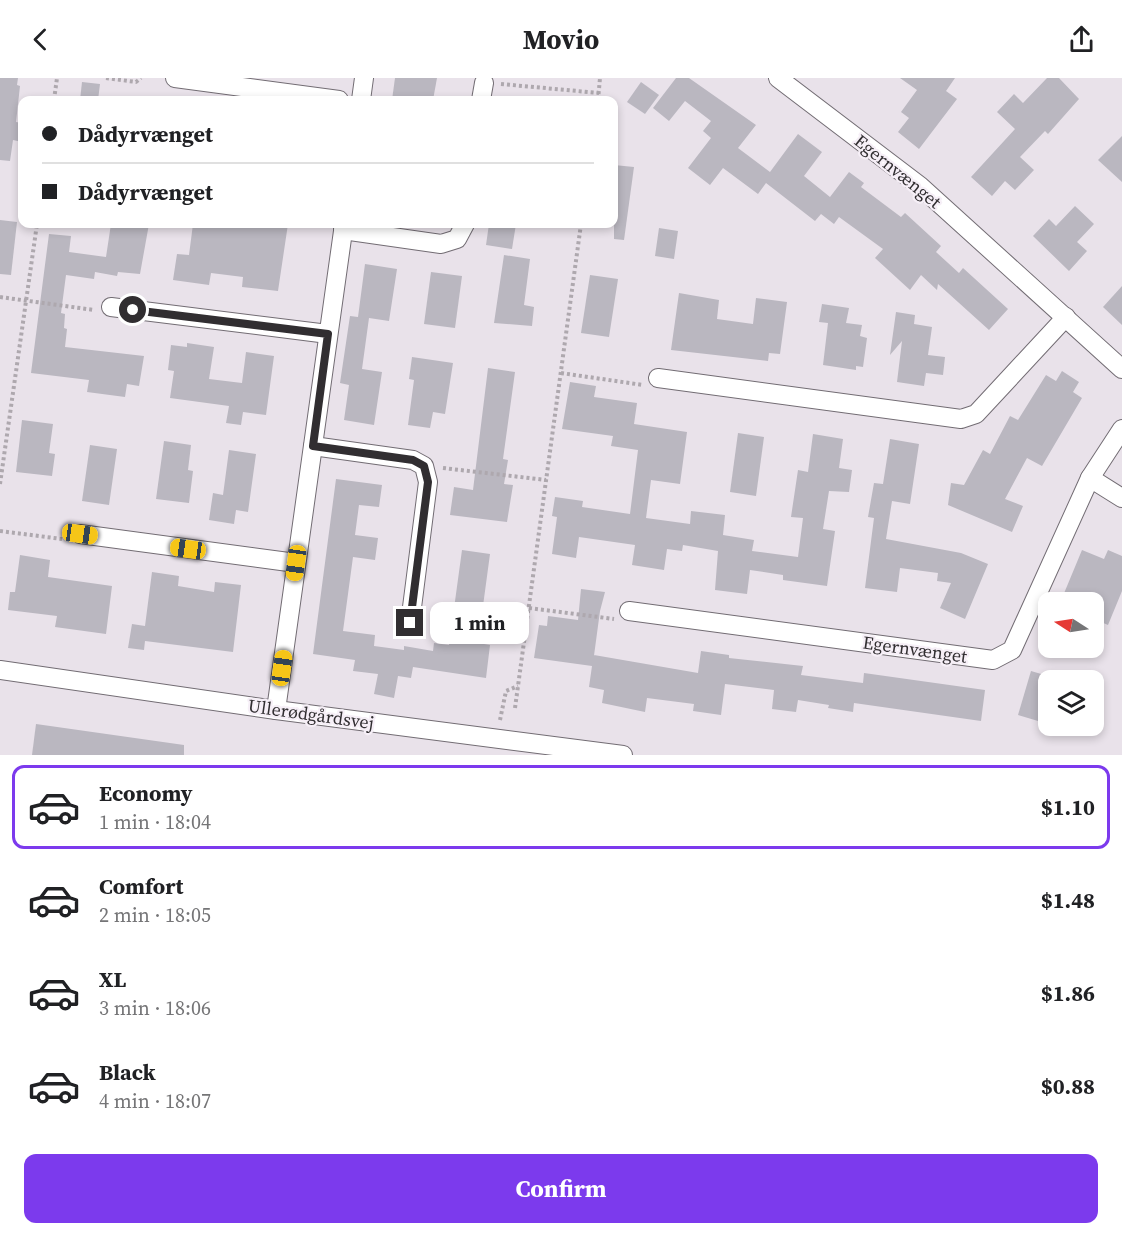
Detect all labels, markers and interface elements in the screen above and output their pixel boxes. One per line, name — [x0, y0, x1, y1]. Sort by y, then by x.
text: Movio — [523, 21, 599, 58]
icon: back — [24, 23, 57, 56]
icon: share — [1065, 23, 1098, 56]
text: Dådyrvænget — [78, 119, 213, 149]
street label: Egernvænget — [849, 128, 947, 214]
text: Dådyrvænget — [78, 177, 213, 207]
route start — [119, 296, 146, 323]
car — [61, 523, 99, 545]
car — [169, 538, 207, 560]
car — [285, 544, 307, 582]
north arrow — [1038, 592, 1104, 658]
map controls — [1038, 592, 1104, 736]
callout: 1 min — [431, 602, 530, 644]
route end — [396, 609, 423, 636]
text: 1 min — [454, 609, 505, 637]
street label: Egernvænget — [861, 629, 969, 669]
car — [271, 649, 293, 687]
button: layers — [1038, 670, 1104, 736]
street label: Ullerødgårdsvej — [247, 693, 375, 735]
text: Economy — [99, 778, 193, 808]
icon: car — [27, 780, 81, 834]
text: $1.10 — [1041, 792, 1095, 822]
text: 1 min · 18:04 — [99, 808, 211, 836]
text: Comfort — [99, 871, 183, 901]
icon: car — [27, 873, 81, 927]
text: $1.48 — [1041, 885, 1095, 915]
text: 2 min · 18:05 — [99, 901, 211, 929]
text: XL — [99, 964, 126, 994]
icon: car — [27, 966, 81, 1020]
text: $1.86 — [1041, 978, 1095, 1008]
text: 3 min · 18:06 — [99, 994, 211, 1022]
text: Black — [99, 1057, 156, 1087]
icon: car — [27, 1059, 81, 1113]
text: $0.88 — [1041, 1071, 1095, 1101]
text: 4 min · 18:07 — [99, 1087, 211, 1115]
button: Confirm — [24, 1154, 1098, 1223]

